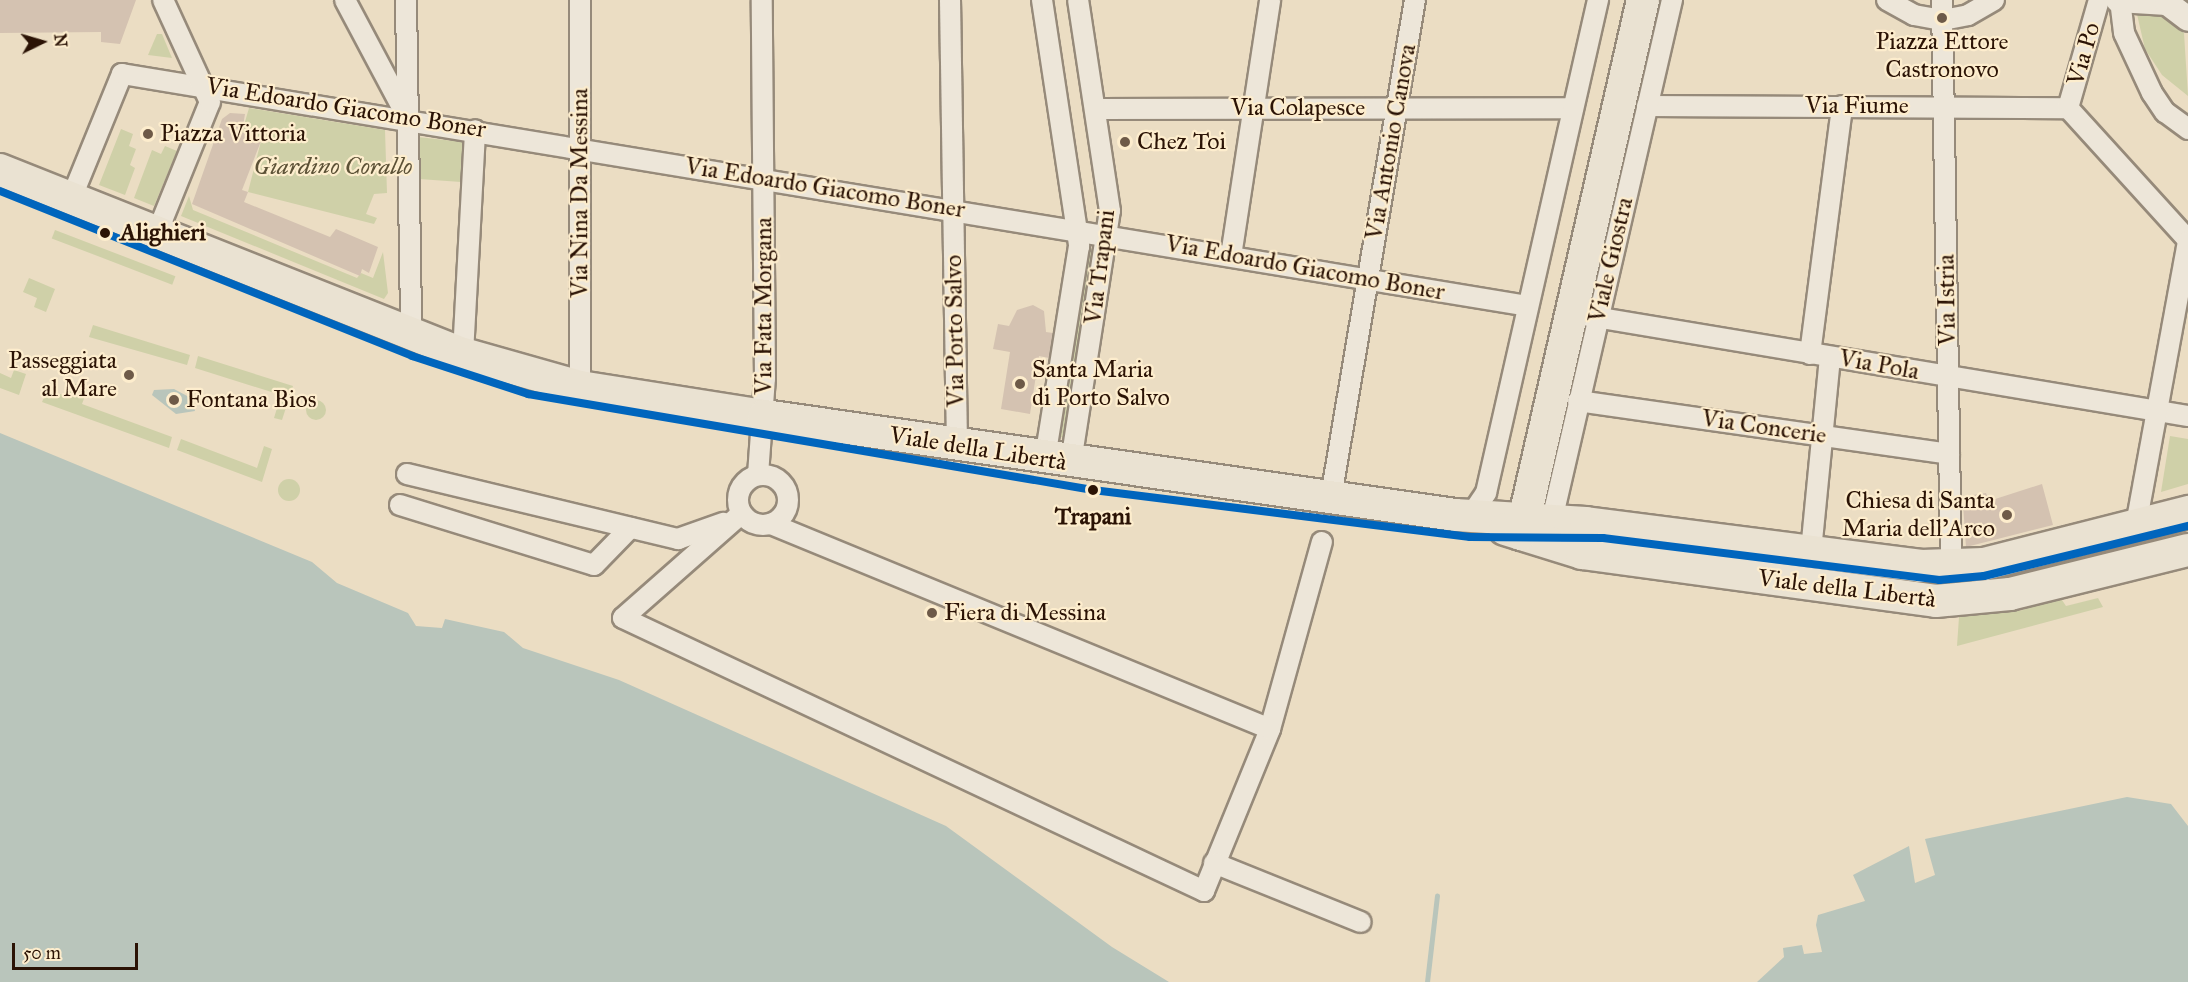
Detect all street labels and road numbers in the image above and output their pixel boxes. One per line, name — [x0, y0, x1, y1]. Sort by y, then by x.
street label: Via Po — [2061, 19, 2107, 89]
street label: Via Antonio Canova — [1360, 42, 1422, 242]
street label: Via Edoardo Giacomo Boner — [204, 72, 488, 144]
street label: Via Nina Da Messina — [566, 88, 594, 298]
street label: Via Fiume — [1805, 92, 1909, 120]
street label: Via Colapesce — [1231, 94, 1365, 122]
street label: Via Edoardo Giacomo Boner — [683, 152, 967, 224]
street label: Viale Giostra — [1583, 195, 1639, 325]
street label: Via Trapani — [1079, 208, 1121, 326]
street label: Via Fata Morgana — [750, 217, 778, 395]
street label: Via Edoardo Giacomo Boner — [1163, 229, 1447, 307]
street label: Via Porto Salvo — [939, 254, 971, 408]
street label: Via Istria — [1932, 254, 1962, 346]
street label: Via Pola — [1837, 344, 1921, 386]
street label: Via Concerie — [1700, 404, 1828, 450]
street label: Viale della Libertà — [887, 421, 1069, 477]
street label: Viale della Libertà — [1756, 564, 1938, 614]

